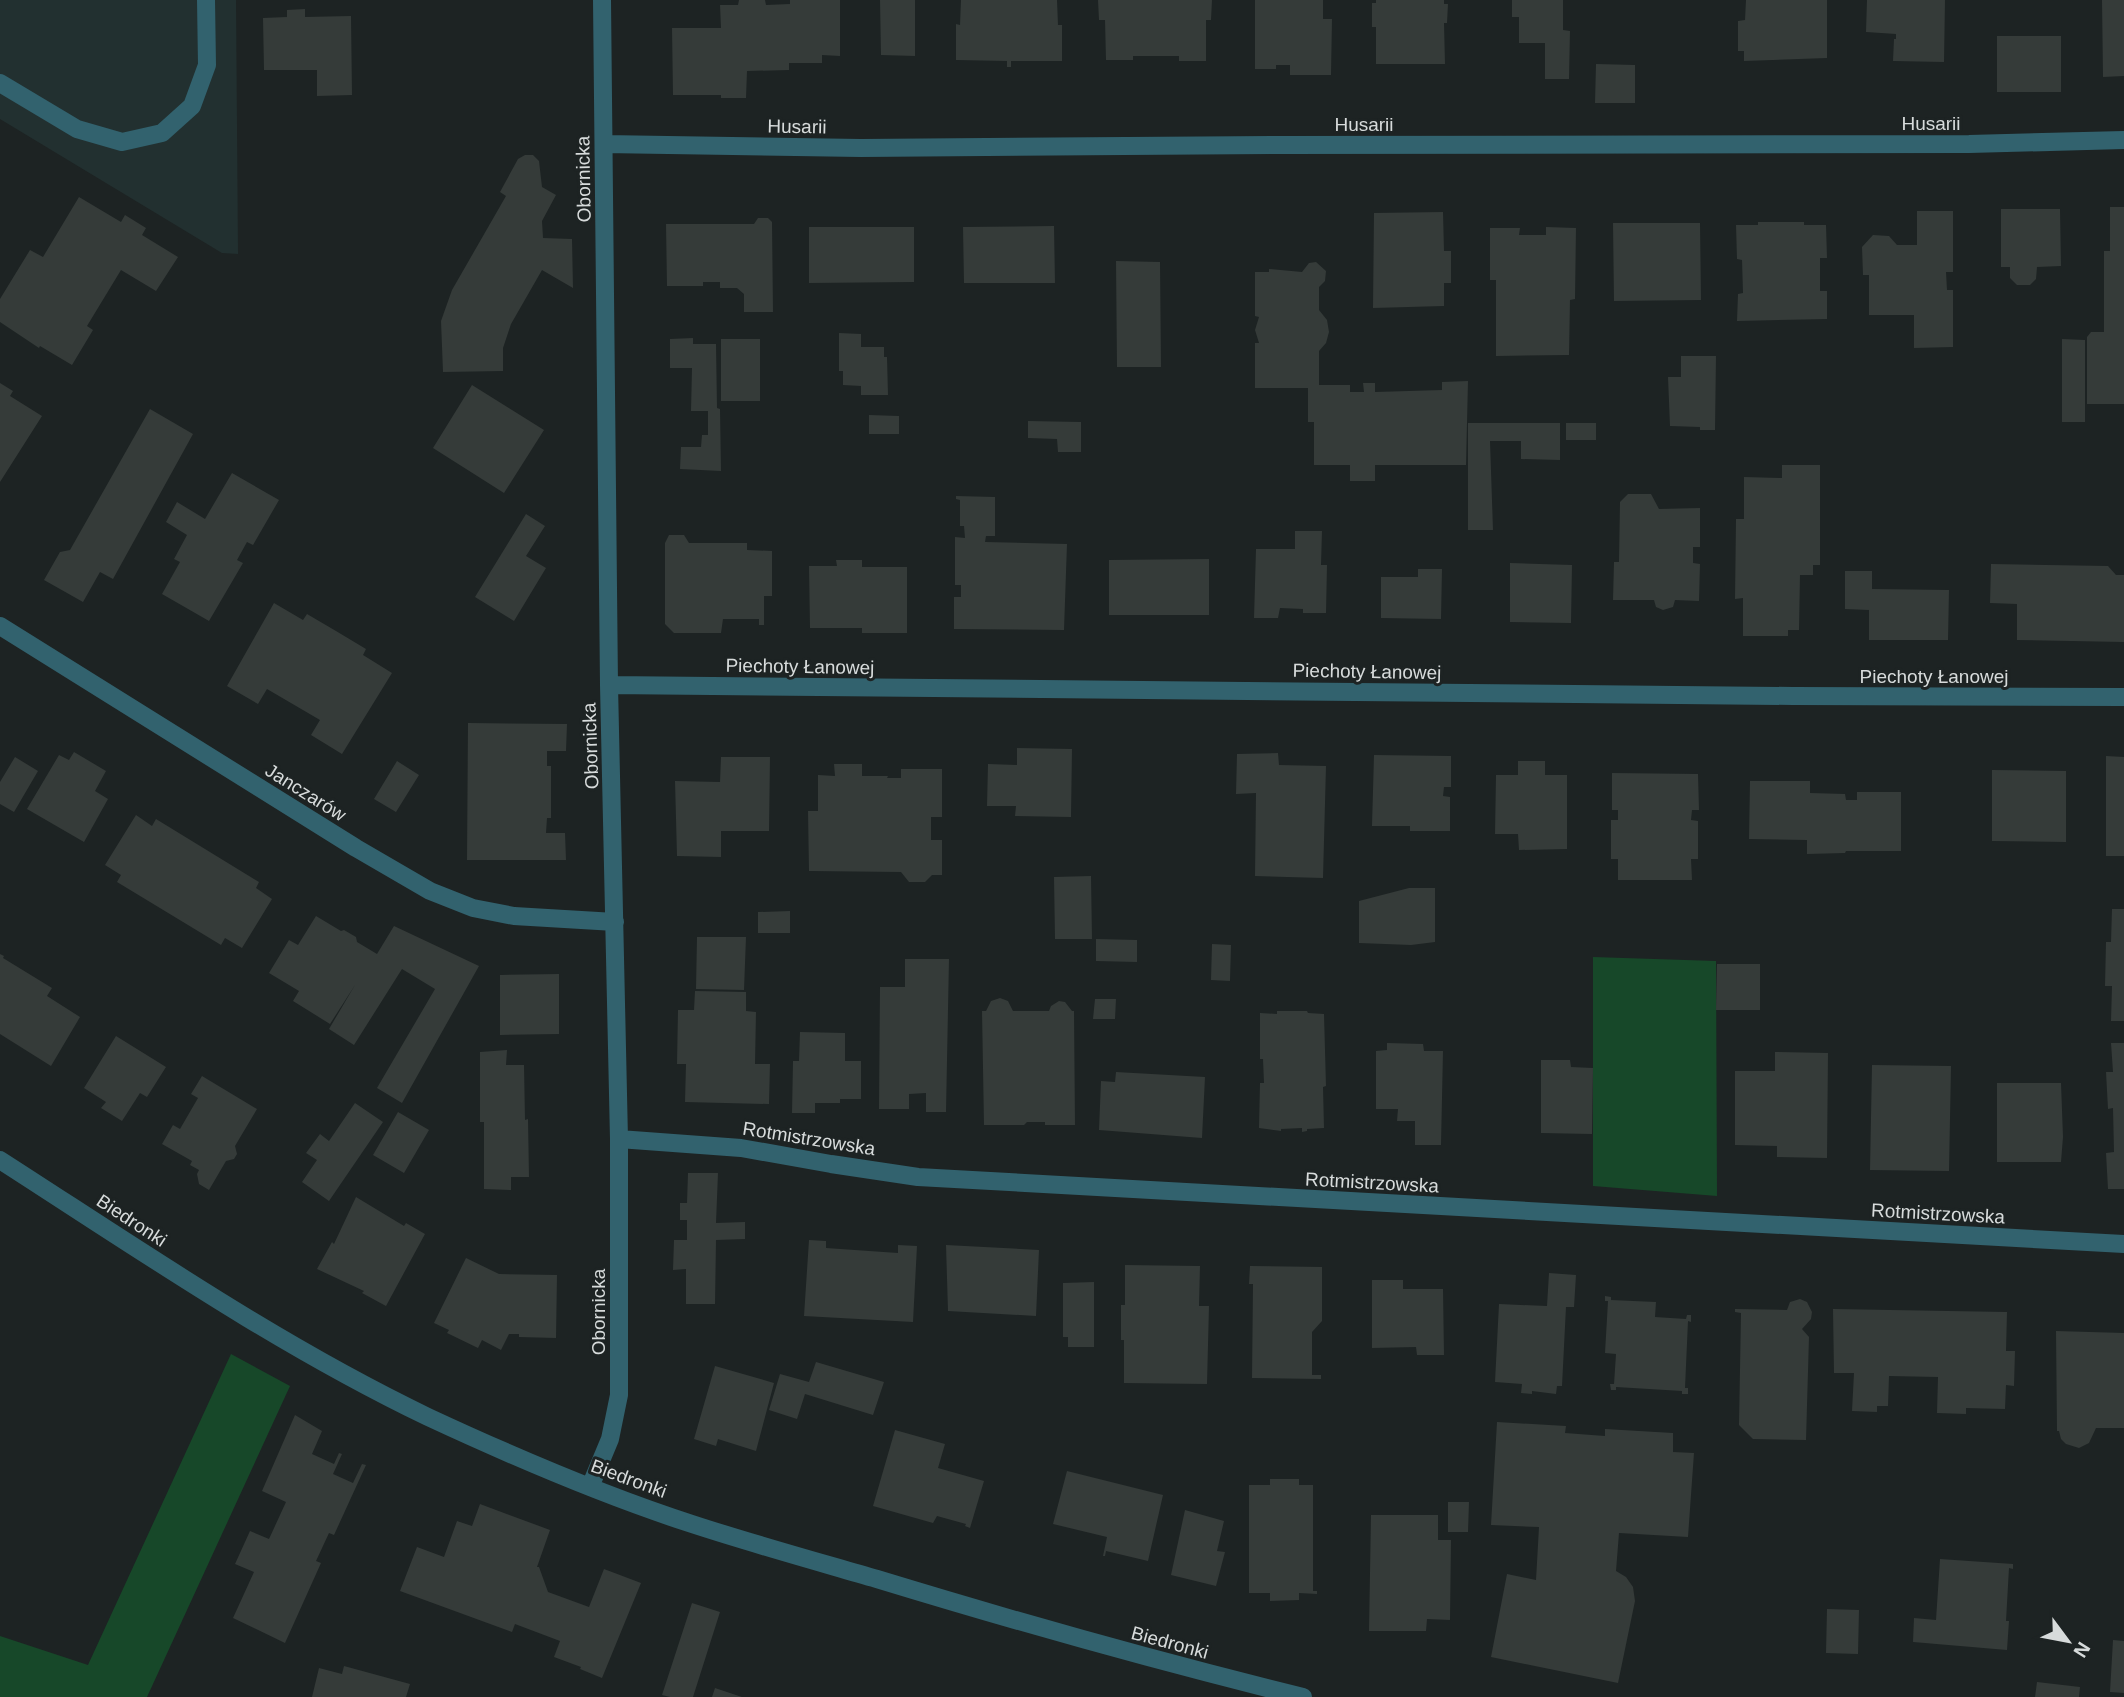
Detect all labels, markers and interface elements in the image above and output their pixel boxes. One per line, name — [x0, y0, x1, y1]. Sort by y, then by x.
street label: Husarii — [1901, 113, 1961, 134]
street label: Husarii — [1334, 114, 1394, 135]
street label: Husarii — [767, 115, 827, 138]
street label: Obornicka — [572, 135, 595, 222]
street label: Piechoty Łanowej — [725, 655, 875, 678]
street label: Piechoty Łanowej — [1292, 660, 1442, 683]
street label: Piechoty Łanowej — [1860, 666, 2008, 687]
street label: Obornicka — [578, 702, 603, 790]
street label: Janczarów — [262, 759, 350, 826]
street label: Rotmistrzowska — [741, 1118, 877, 1159]
street label: Rotmistrzowska — [1304, 1169, 1440, 1197]
street label: Biedronki — [93, 1190, 171, 1251]
street label: Rotmistrzowska — [1870, 1200, 2006, 1228]
street label: Obornicka — [588, 1268, 609, 1355]
street label: Biedronki — [588, 1455, 670, 1502]
north arrow — [2033, 1606, 2103, 1676]
street label: Biedronki — [1129, 1622, 1211, 1663]
text: N — [2069, 1638, 2095, 1661]

